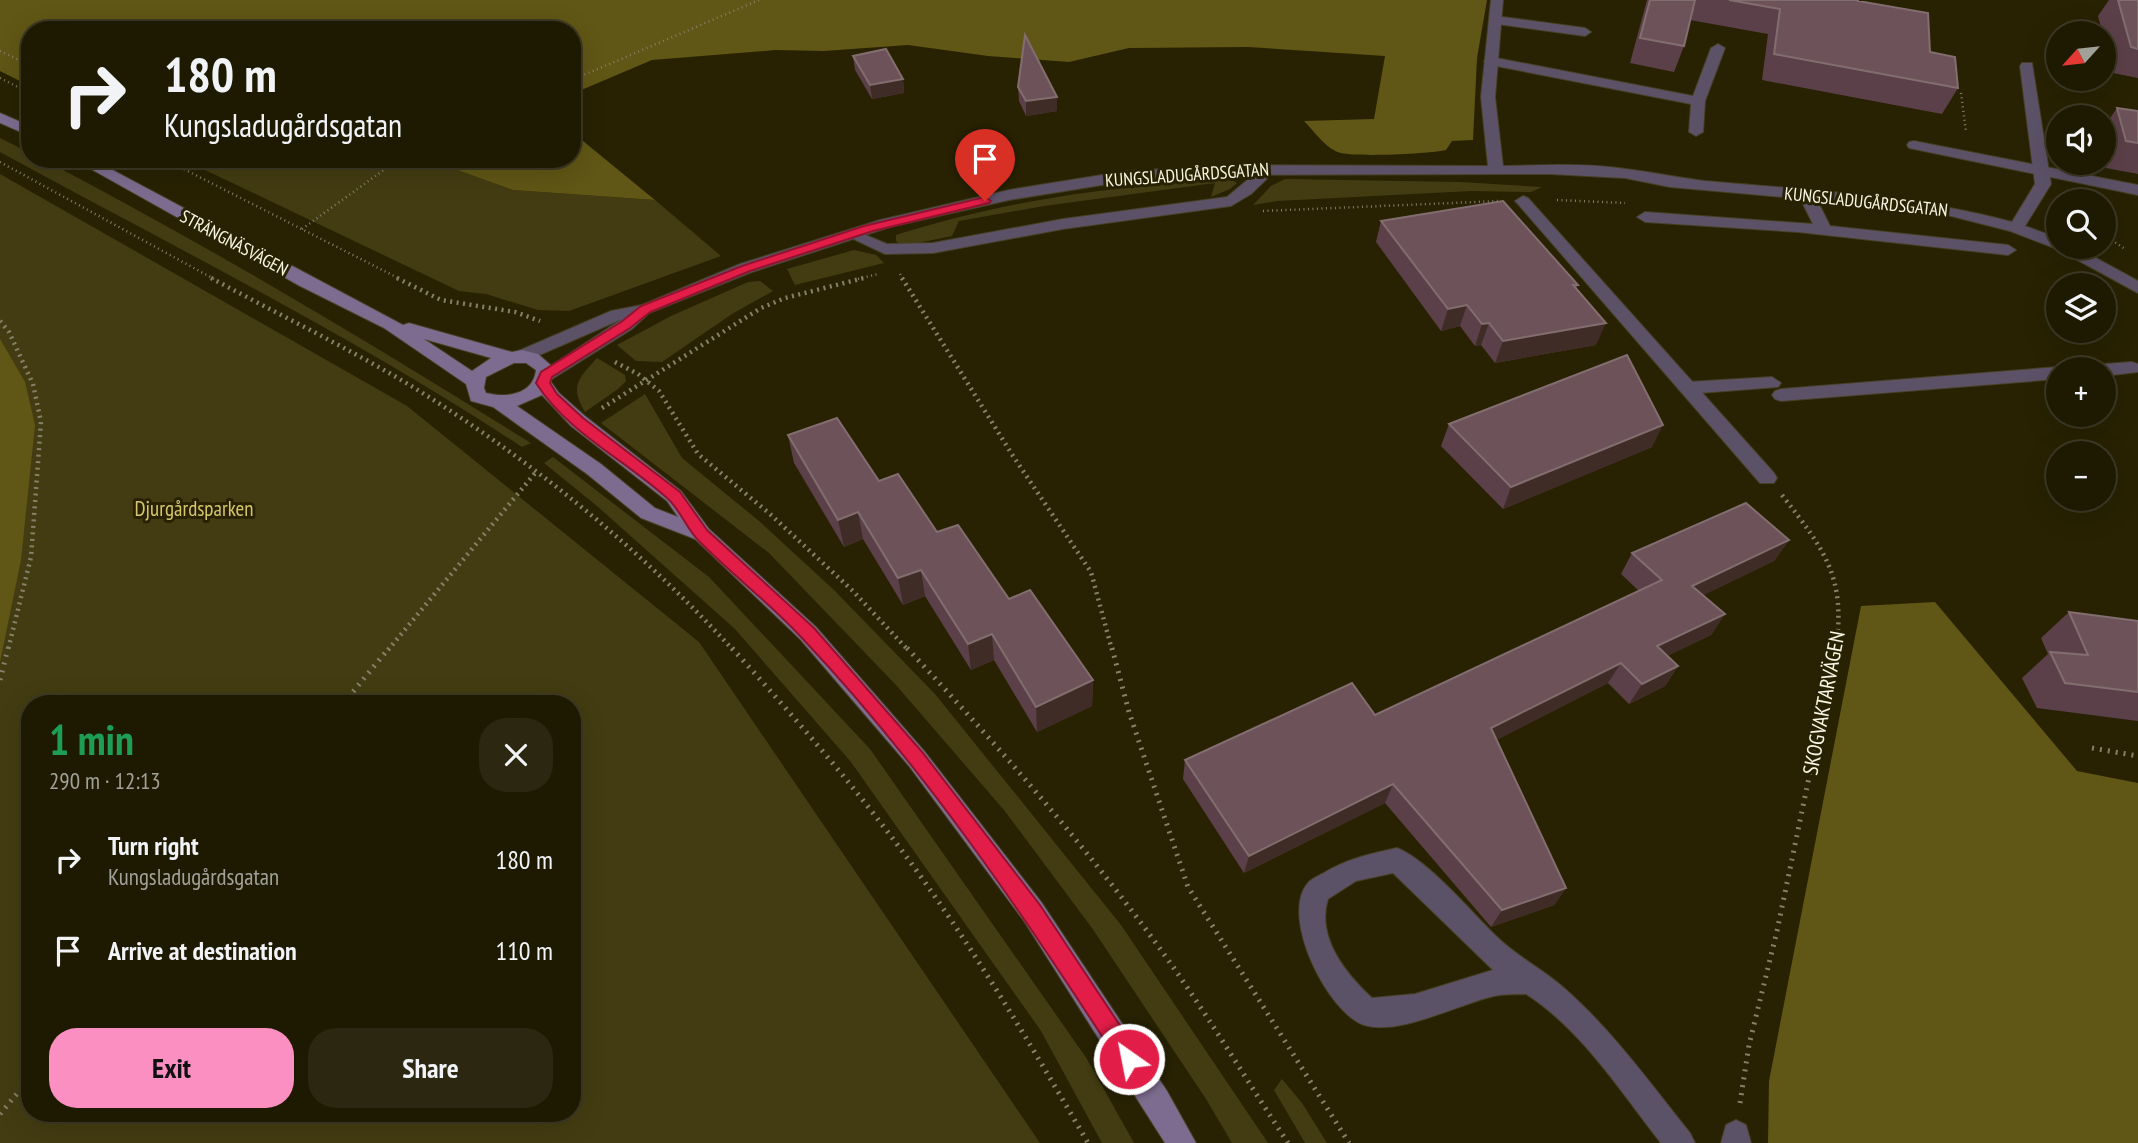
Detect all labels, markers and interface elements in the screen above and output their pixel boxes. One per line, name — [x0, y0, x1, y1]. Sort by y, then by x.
north arrow — [2046, 21, 2116, 91]
map controls — [2046, 21, 2116, 511]
text: 180 m — [164, 42, 277, 106]
icon: right — [49, 49, 140, 140]
text: Kungsladugårdsgatan — [164, 104, 402, 146]
button: sound — [2046, 105, 2116, 175]
pin — [955, 129, 1015, 201]
icon: arrive — [966, 140, 1004, 178]
street label: KUNGSLADUGÅRDSGATAN — [1104, 157, 1270, 192]
street label: KUNGSLADUGÅRDSGATAN — [1783, 181, 1949, 222]
button: search — [2046, 189, 2116, 259]
street label: STRÄNGNÄSVÄGEN — [176, 204, 292, 281]
button: layers — [2046, 273, 2116, 343]
button: + — [2046, 357, 2116, 427]
button: − — [2046, 441, 2116, 511]
park label: Djurgårdsparken — [135, 495, 253, 522]
street label: SKOGVAKTARVÄGEN — [1796, 629, 1851, 777]
text: 1 min — [49, 712, 134, 767]
button: close — [479, 718, 553, 792]
text: 290 m · 12:13 — [49, 766, 161, 795]
text: Turn right — [108, 829, 199, 862]
icon: right — [49, 841, 87, 879]
text: 180 m — [495, 843, 553, 876]
text: Kungsladugårdsgatan — [108, 862, 279, 891]
icon: arrive — [49, 932, 87, 970]
text: Arrive at destination — [108, 934, 297, 967]
text: 110 m — [495, 934, 553, 967]
position arrow — [1092, 1022, 1166, 1096]
button: Exit — [49, 1028, 294, 1108]
button: Share — [308, 1028, 553, 1108]

